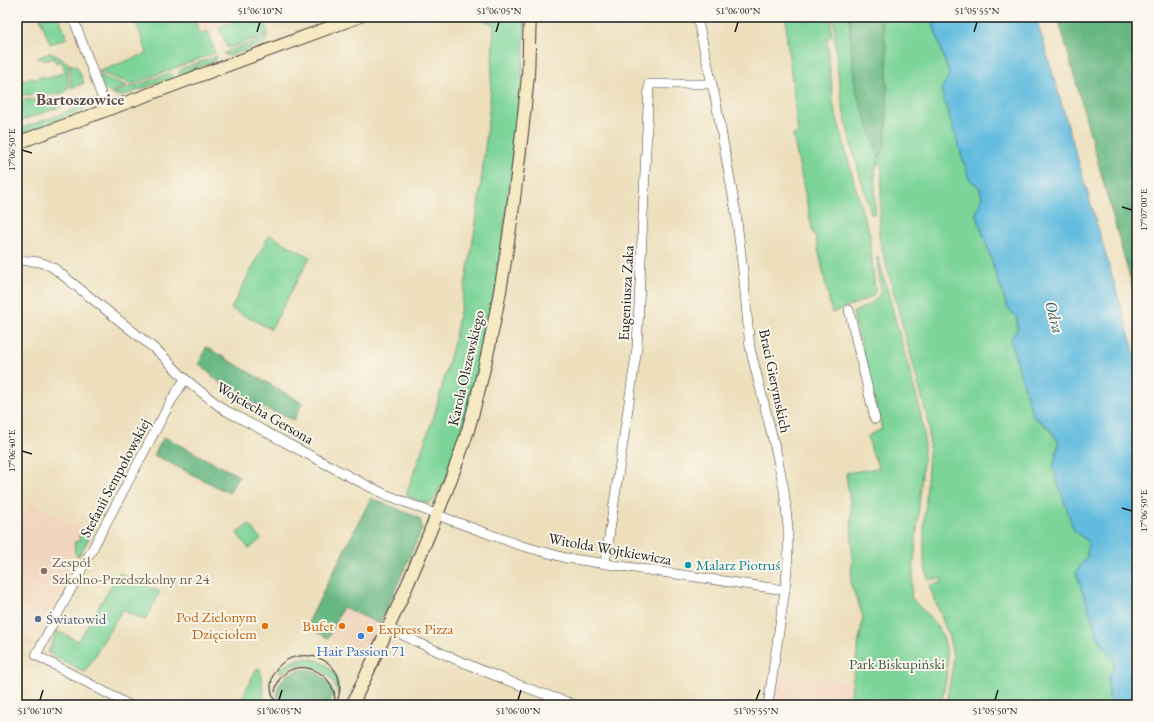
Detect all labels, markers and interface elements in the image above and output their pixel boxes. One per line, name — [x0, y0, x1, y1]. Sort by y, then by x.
text: 51°06'10"N — [238, 4, 283, 17]
text: 51°06'05"N — [477, 4, 522, 17]
text: 51°06'00"N — [716, 4, 761, 17]
text: 51°05'55"N — [955, 4, 1000, 17]
district label: Bartoszowice — [36, 89, 124, 110]
text: 17°06'50"E — [5, 128, 18, 171]
text: 17°07'00"E — [1137, 188, 1150, 231]
street label: Eugeniusza Zaka — [614, 245, 637, 341]
water label: Odra — [1040, 299, 1069, 336]
street label: Karola Olszewskiego — [443, 308, 488, 428]
street label: Braci Gierymskich — [755, 327, 796, 435]
street label: Wojciecha Gersona — [213, 377, 317, 448]
street label: Stefanii Sempołowskiej — [75, 415, 154, 541]
text: 17°06'40"E — [5, 429, 18, 472]
text: 17°06'50"E — [1137, 489, 1150, 532]
street label: Witolda Wojtkiewicza — [547, 528, 673, 569]
place label: Zespół Szkolno-Przedszkolny nr 24 — [52, 552, 211, 588]
place label: Malarz Piotruś — [696, 555, 780, 574]
marker: Malarz Piotruś — [683, 560, 693, 570]
marker: Zespół Szkolno-Przedszkolny nr 24 — [39, 566, 49, 576]
place label: Pod Zielonym Dzięciołem — [176, 607, 257, 643]
place label: Światowid — [46, 609, 107, 628]
marker: Światowid — [33, 614, 43, 624]
place label: Bufet — [302, 616, 334, 635]
place label: Express Pizza — [378, 619, 454, 638]
marker: Pod Zielonym Dzięciołem — [260, 621, 270, 631]
marker: Bufet — [337, 621, 347, 631]
marker: Express Pizza — [365, 624, 375, 634]
marker: Hair Passion 71 — [356, 631, 366, 641]
place label: Hair Passion 71 — [316, 641, 406, 660]
park label: Park Biskupiński — [849, 654, 945, 673]
text: 51°06'10"N — [18, 704, 63, 717]
text: 51°06'05"N — [257, 704, 302, 717]
text: 51°06'00"N — [496, 704, 541, 717]
text: 51°05'55"N — [734, 704, 779, 717]
text: 51°05'50"N — [973, 704, 1018, 717]

